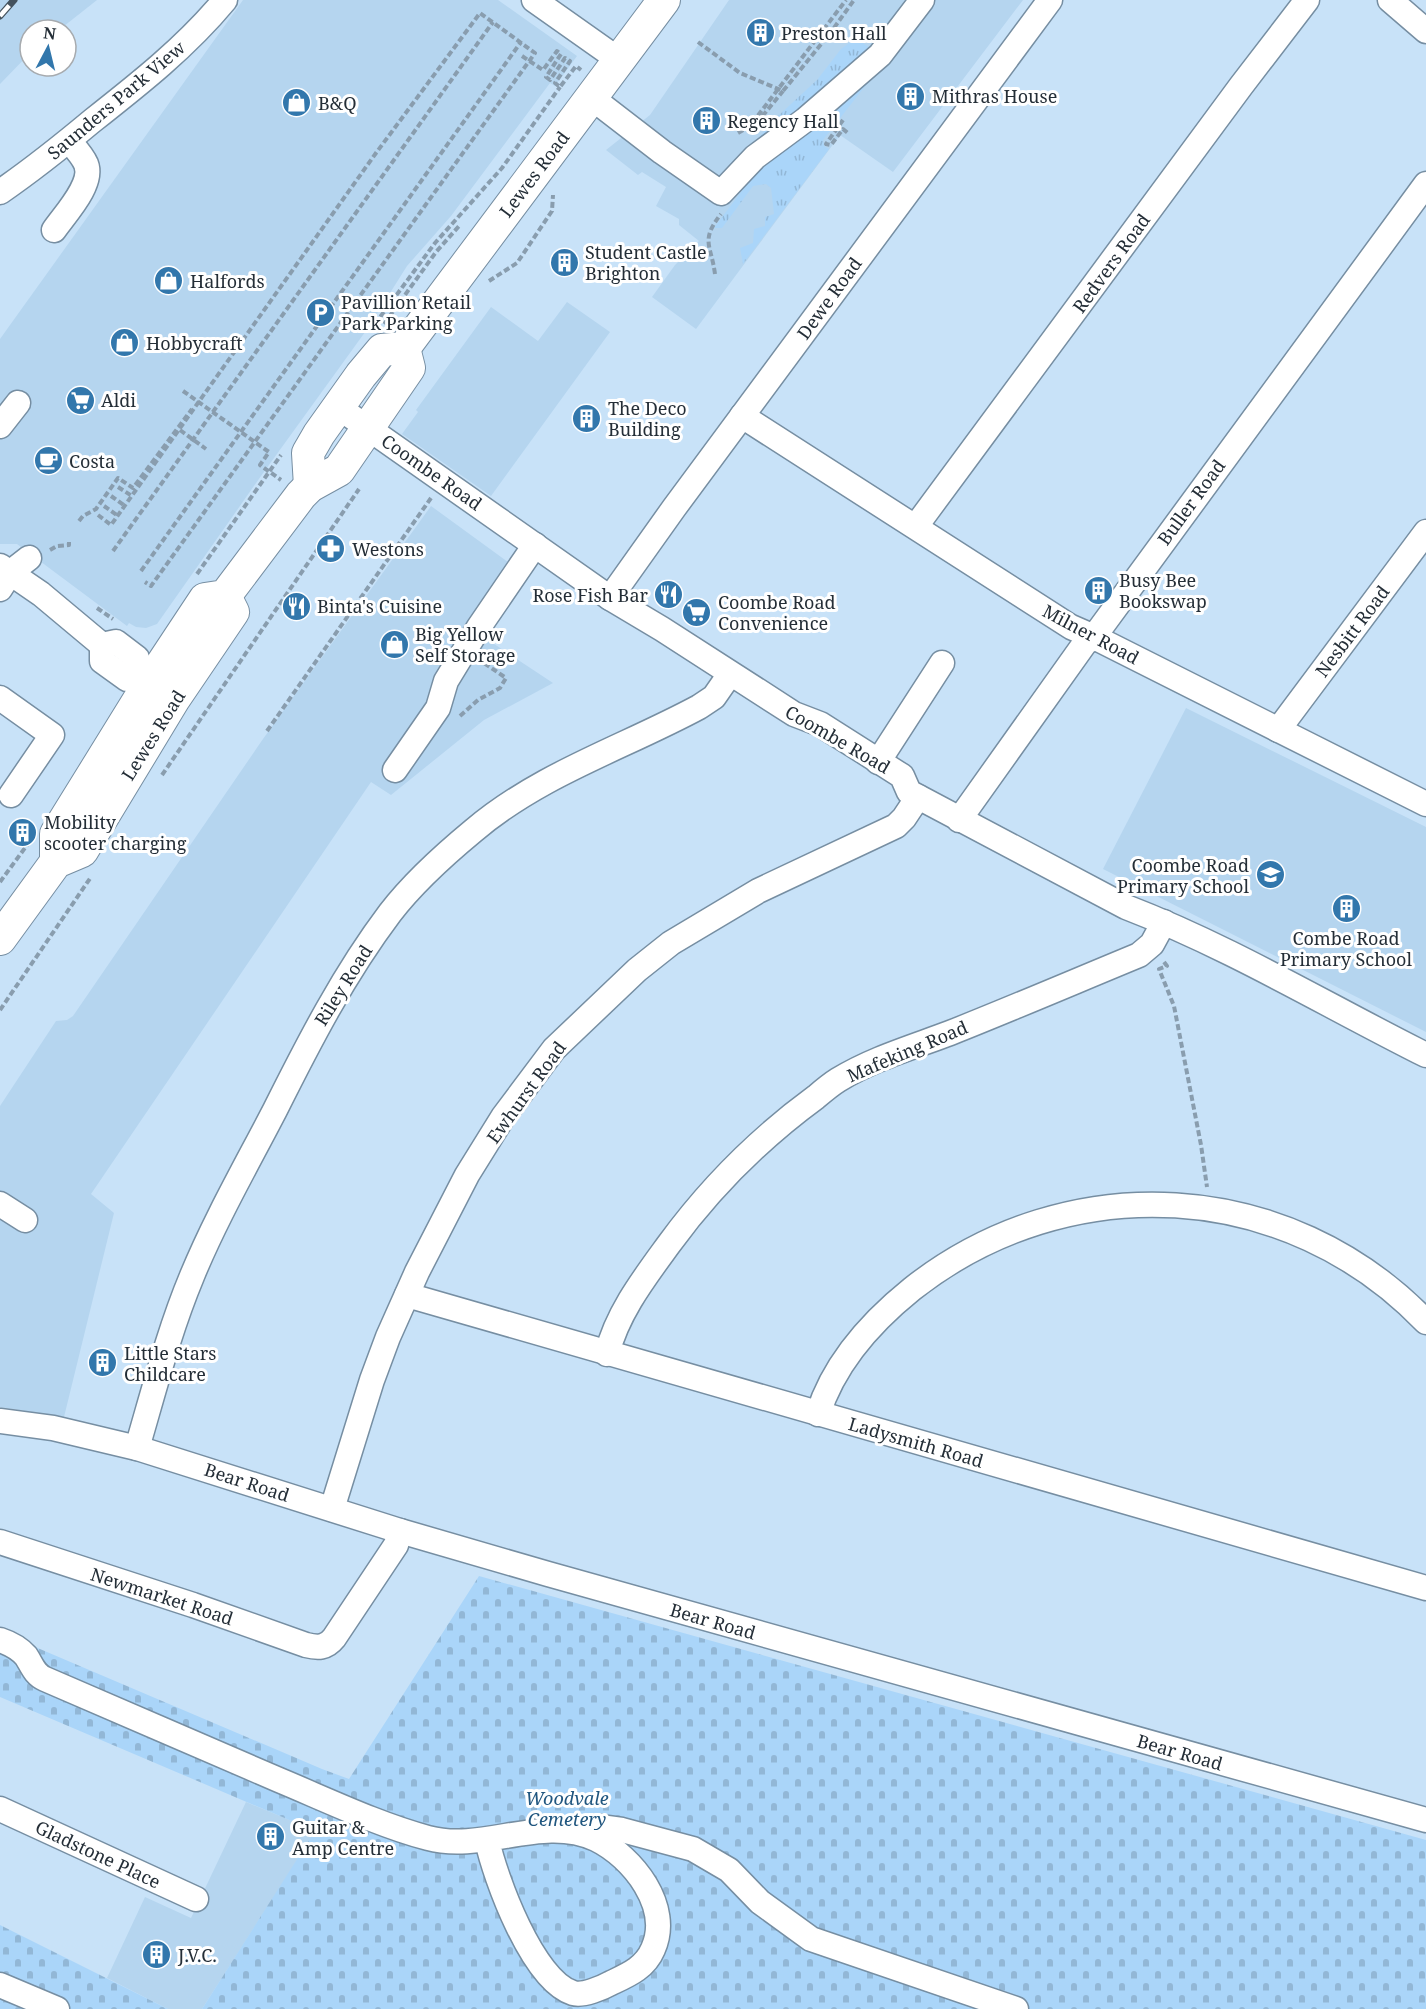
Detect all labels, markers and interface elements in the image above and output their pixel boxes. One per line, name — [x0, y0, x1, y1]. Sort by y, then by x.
building icon: Preston Hall — [744, 17, 776, 49]
north arrow — [18, 18, 78, 78]
text: N — [42, 21, 58, 45]
place label: Preston Hall — [781, 21, 887, 45]
street label: Saunders Park View — [42, 35, 190, 165]
building icon: Mithras House — [895, 80, 927, 112]
place label: Mithras House — [932, 84, 1057, 108]
shop icon: B&Q — [281, 87, 313, 119]
place label: B&Q — [318, 91, 356, 115]
building icon: Regency Hall — [690, 105, 722, 137]
place label: Regency Hall — [727, 109, 839, 133]
street label: Lewes Road — [494, 126, 574, 222]
street label: Redvers Road — [1067, 209, 1155, 317]
place label: Student Castle Brighton — [585, 240, 707, 285]
building icon: Student Castle Brighton — [548, 246, 580, 278]
street label: Dewe Road — [791, 252, 867, 344]
shop icon: Halfords — [153, 265, 185, 297]
place label: Halfords — [190, 269, 265, 293]
place label: Pavillion Retail Park Parking — [341, 290, 471, 335]
parking icon: Pavillion Retail Park Parking — [304, 296, 336, 328]
shop icon: Hobbycraft — [109, 327, 141, 359]
place label: Hobbycraft — [146, 331, 243, 355]
supermarket icon: Aldi — [64, 384, 96, 416]
place label: Aldi — [101, 388, 136, 412]
place label: The Deco Building — [608, 396, 687, 441]
building icon: The Deco Building — [571, 402, 603, 434]
street label: Coombe Road — [377, 428, 487, 516]
cafe icon: Costa — [32, 445, 64, 477]
place label: Costa — [69, 449, 115, 473]
street label: Buller Road — [1152, 454, 1230, 550]
pharmacy icon: Westons — [315, 533, 347, 565]
place label: Westons — [352, 537, 424, 561]
place label: Busy Bee Bookswap — [1119, 568, 1207, 613]
building icon: Busy Bee Bookswap — [1082, 574, 1114, 606]
restaurant icon: Rose Fish Bar — [653, 579, 685, 611]
street label: Nesbitt Road — [1310, 580, 1394, 682]
place label: Rose Fish Bar — [532, 583, 649, 607]
restaurant icon: Binta's Cuisine — [280, 590, 312, 622]
place label: Coombe Road Convenience — [718, 590, 836, 635]
place label: Binta's Cuisine — [317, 594, 442, 618]
supermarket icon: Coombe Road Convenience — [681, 596, 713, 628]
street label: Milner Road — [1039, 599, 1143, 669]
place label: Big Yellow Self Storage — [415, 622, 515, 667]
shop icon: Big Yellow Self Storage — [378, 628, 410, 660]
street label: Lewes Road — [116, 685, 190, 785]
street label: Coombe Road — [781, 699, 895, 779]
place label: Mobility scooter charging — [44, 810, 187, 855]
building icon: Mobility scooter charging — [7, 816, 39, 848]
place label: Coombe Road Primary School — [1117, 853, 1249, 898]
school or university icon: Coombe Road Primary School — [1254, 859, 1286, 891]
building icon: Combe Road Primary School — [1330, 893, 1362, 925]
place label: Combe Road Primary School — [1280, 926, 1412, 971]
street label: Riley Road — [309, 940, 377, 1030]
street label: Mafeking Road — [843, 1015, 971, 1087]
street label: Ewhurst Road — [481, 1036, 571, 1148]
place label: Little Stars Childcare — [124, 1341, 216, 1386]
building icon: Little Stars Childcare — [87, 1347, 119, 1379]
street label: Ladysmith Road — [846, 1411, 986, 1473]
street label: Bear Road — [201, 1457, 293, 1507]
street label: Newmarket Road — [88, 1562, 236, 1630]
street label: Bear Road — [667, 1597, 759, 1645]
street label: Bear Road — [1134, 1728, 1226, 1776]
park label: Woodvale Cemetery — [525, 1786, 609, 1831]
street label: Gladstone Place — [32, 1815, 164, 1893]
place label: Guitar & Amp Centre — [292, 1815, 394, 1860]
building icon: Guitar & Amp Centre — [255, 1821, 287, 1853]
building icon: J.V.C. — [141, 1939, 173, 1971]
place label: J.V.C. — [177, 1943, 217, 1967]

